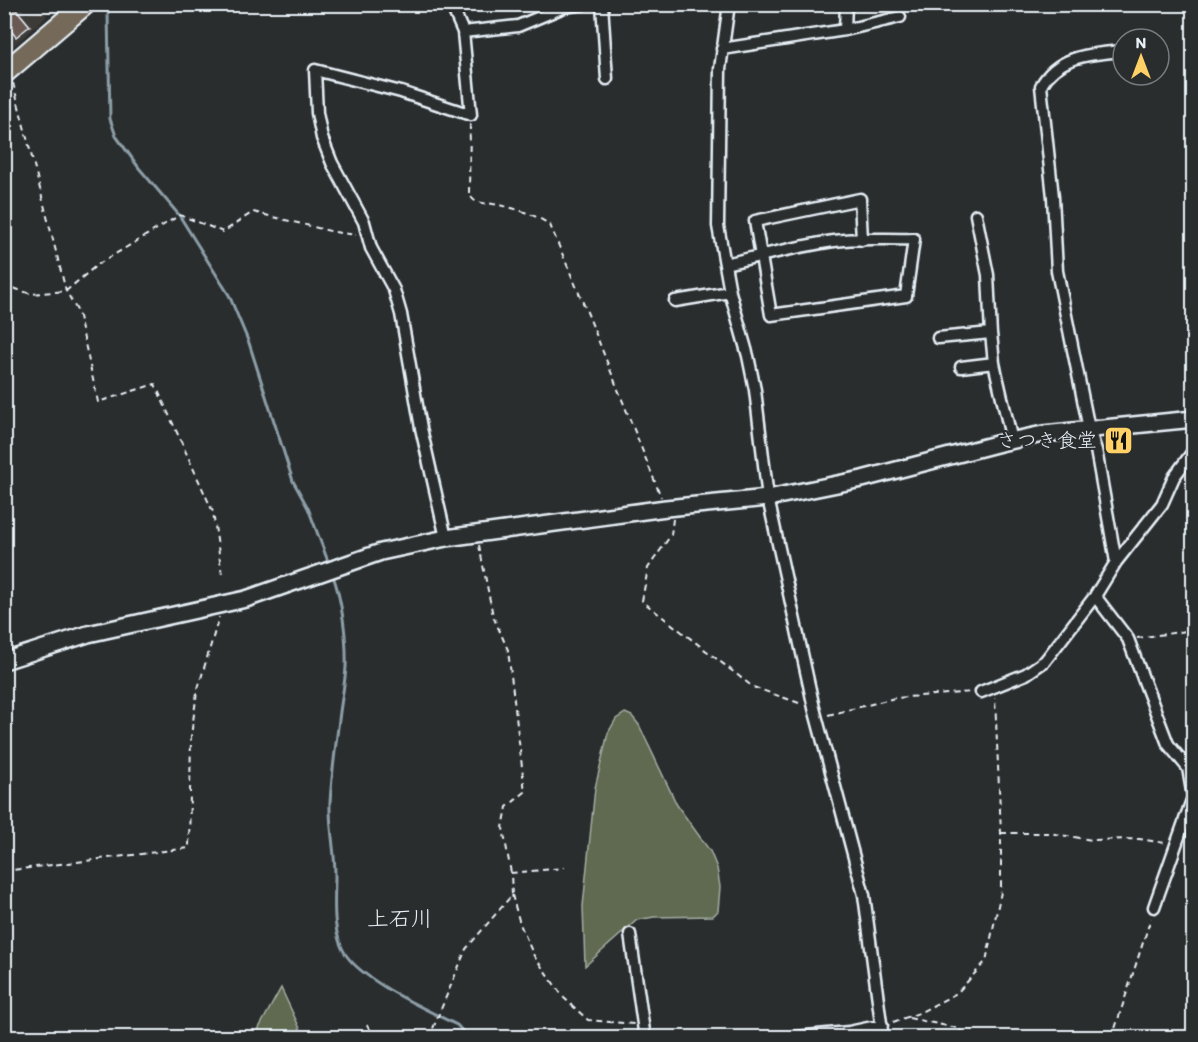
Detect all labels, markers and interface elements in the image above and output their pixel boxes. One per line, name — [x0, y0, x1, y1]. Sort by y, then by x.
north arrow — [1111, 27, 1171, 87]
text: N — [1136, 33, 1146, 52]
restaurant icon: さつき食堂 — [1102, 424, 1134, 456]
place label: さつき食堂 — [997, 428, 1097, 452]
district label: 上石川 — [367, 905, 433, 932]

